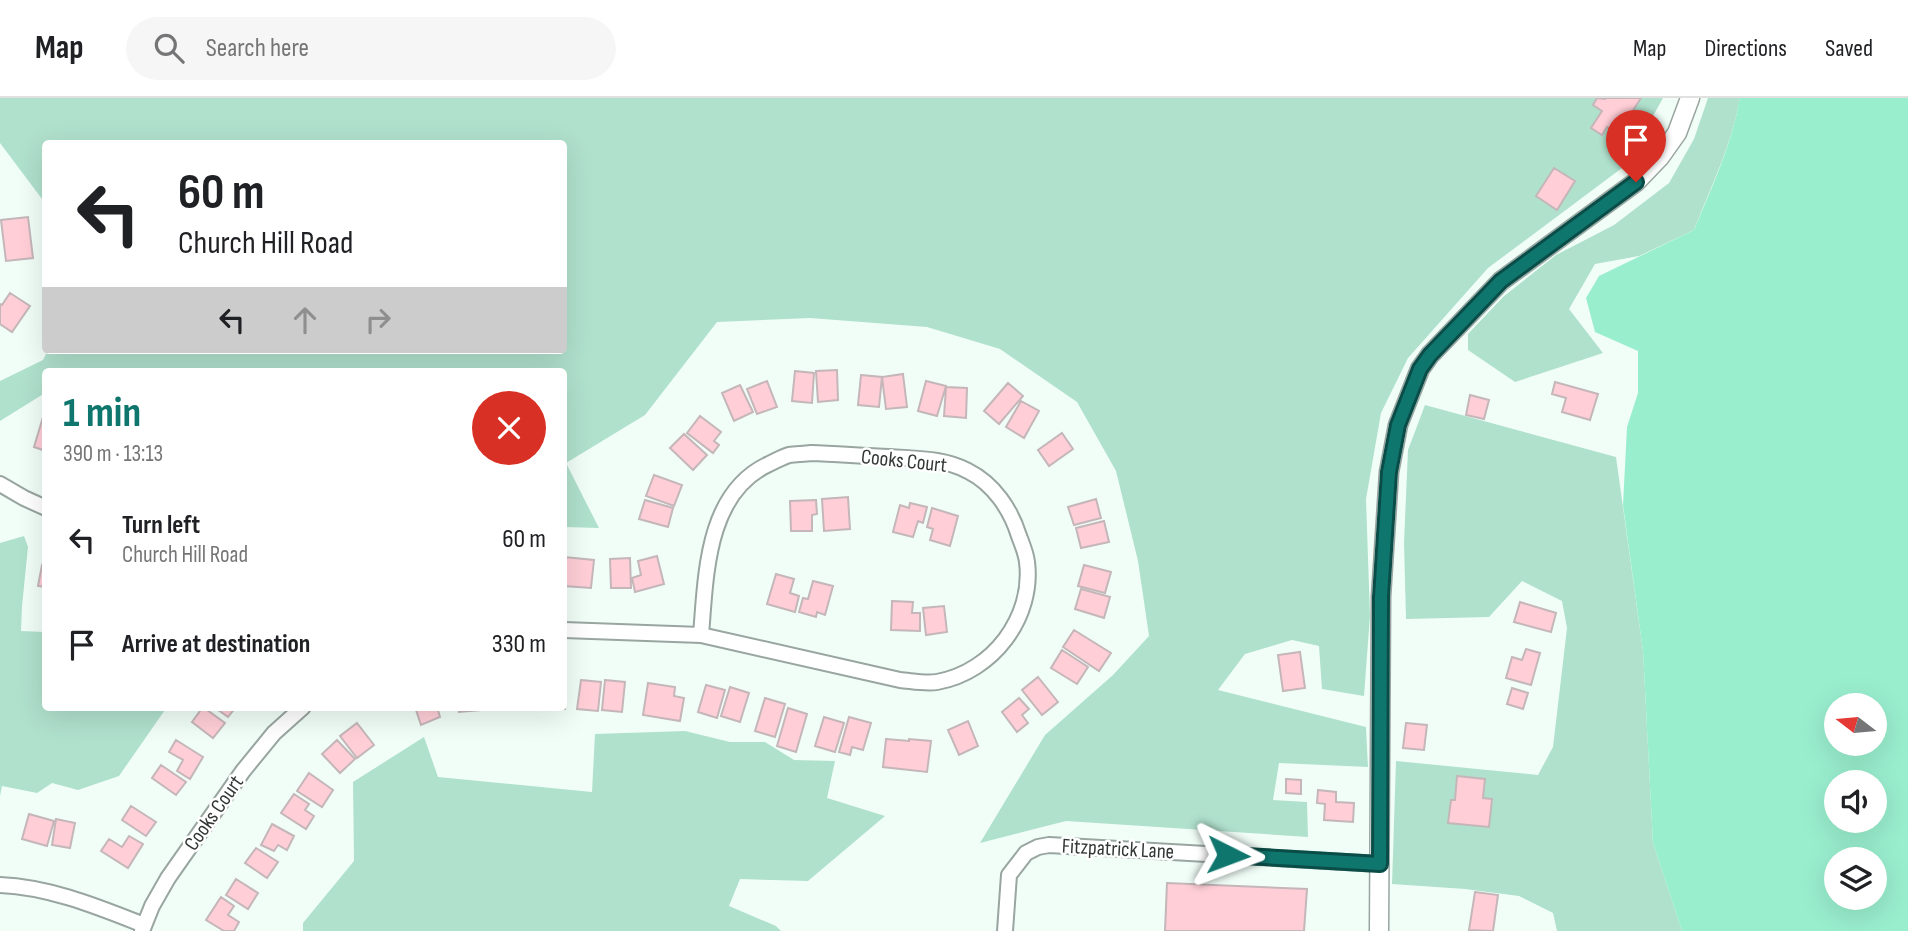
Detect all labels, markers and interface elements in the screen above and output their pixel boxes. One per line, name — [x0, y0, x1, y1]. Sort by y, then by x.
search box — [126, 17, 616, 80]
text: Map — [35, 28, 84, 68]
icon: search — [150, 29, 188, 67]
text: Search here — [206, 33, 309, 64]
text: Map — [1633, 34, 1666, 63]
text: Directions — [1704, 34, 1787, 63]
text: Saved — [1825, 34, 1873, 63]
pin — [1606, 110, 1666, 182]
icon: arrive — [1617, 121, 1655, 159]
text: 60 m — [178, 164, 265, 223]
icon: left — [63, 168, 154, 259]
text: Church Hill Road — [178, 224, 353, 263]
icon: left — [213, 301, 251, 339]
icon: ahead — [286, 301, 324, 339]
icon: right — [359, 301, 397, 339]
text: 1 min — [63, 388, 141, 439]
button: close — [472, 391, 546, 465]
text: 390 m · 13:13 — [63, 440, 163, 468]
street label: Cooks Court — [860, 444, 948, 478]
text: Turn left — [122, 510, 200, 541]
icon: left — [63, 521, 101, 559]
text: 60 m — [502, 524, 546, 555]
text: Church Hill Road — [122, 541, 248, 569]
icon: arrive — [63, 626, 101, 664]
text: Arrive at destination — [122, 629, 310, 660]
text: 330 m — [492, 629, 546, 660]
north arrow — [1824, 693, 1886, 756]
map controls — [1824, 693, 1887, 910]
button: sound — [1824, 770, 1887, 833]
street label: Cooks Court — [179, 771, 249, 855]
position arrow — [1191, 818, 1265, 892]
street label: Fitzpatrick Lane — [1061, 834, 1175, 864]
button: layers — [1824, 847, 1887, 910]

